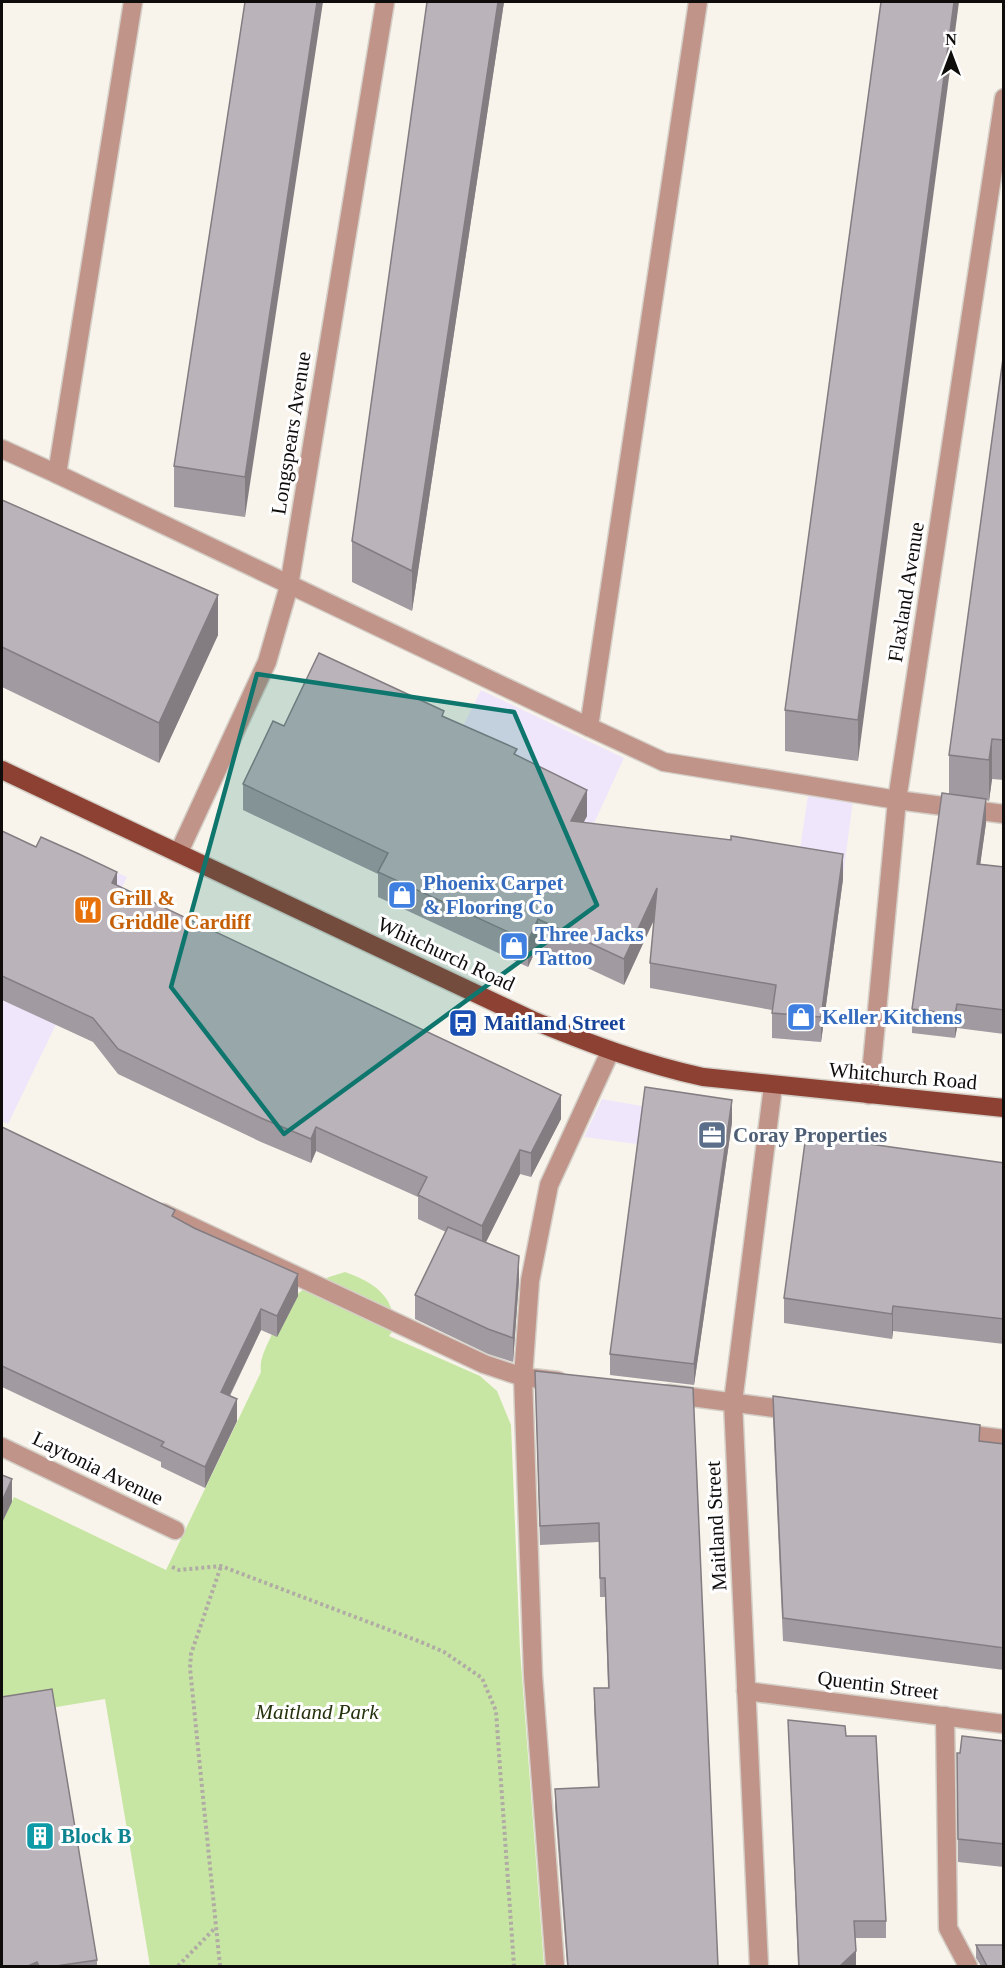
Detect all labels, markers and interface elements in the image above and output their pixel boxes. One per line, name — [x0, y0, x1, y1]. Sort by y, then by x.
north arrow — [921, 24, 981, 84]
text: N — [945, 31, 957, 48]
street label: Longspears Avenue — [266, 350, 316, 516]
street label: Flaxland Avenue — [883, 520, 929, 664]
place label: Phoenix Carpet & Flooring Co — [423, 871, 564, 919]
shop icon: Phoenix Carpet & Flooring Co — [386, 879, 418, 911]
place label: Grill & Griddle Cardiff — [109, 886, 252, 934]
restaurant icon: Grill & Griddle Cardiff — [72, 894, 104, 926]
street label: Whitchurch Road — [374, 912, 519, 997]
place label: Three Jacks Tattoo — [535, 922, 644, 970]
shop icon: Three Jacks Tattoo — [498, 930, 530, 962]
shop icon: Keller Kitchens — [785, 1001, 817, 1033]
place label: Keller Kitchens — [822, 1005, 962, 1029]
bus stop icon: Maitland Street — [447, 1007, 479, 1039]
place label: Maitland Street — [484, 1011, 625, 1035]
street label: Whitchurch Road — [828, 1058, 979, 1094]
office icon: Coray Properties — [696, 1119, 728, 1151]
place label: Coray Properties — [733, 1123, 887, 1147]
street label: Laytonia Avenue — [29, 1426, 167, 1510]
street label: Maitland Street — [701, 1460, 731, 1592]
street label: Quentin Street — [816, 1666, 940, 1704]
park label: Maitland Park — [254, 1700, 379, 1724]
building icon: Block B — [24, 1820, 56, 1852]
place label: Block B — [61, 1824, 132, 1848]

